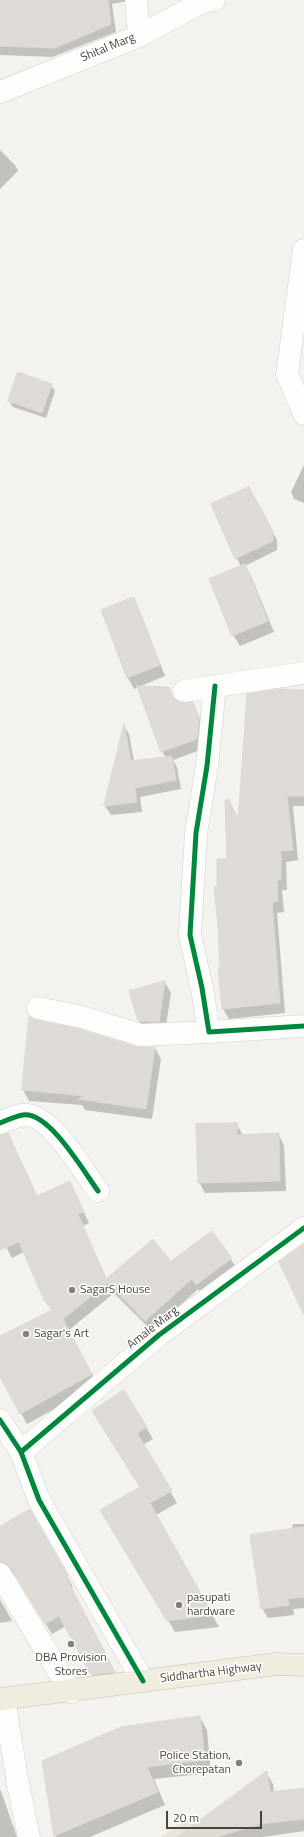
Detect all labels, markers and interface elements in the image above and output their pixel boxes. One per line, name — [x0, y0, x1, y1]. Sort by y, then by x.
street label: Shital Marg — [79, 31, 137, 65]
place label: SagarS House — [80, 1283, 150, 1297]
marker: SagarS House — [67, 1285, 77, 1295]
street label: Amale Marg — [125, 1304, 181, 1352]
place label: Sagar's Art — [34, 1327, 89, 1341]
marker: Sagar's Art — [21, 1329, 31, 1339]
place label: pasupati hardware — [187, 1591, 235, 1619]
marker: pasupati hardware — [174, 1600, 184, 1610]
marker: DBA Provision Stores — [66, 1639, 76, 1649]
place label: DBA Provision Stores — [35, 1651, 107, 1679]
street label: Siddhartha Highway — [160, 1660, 262, 1686]
place label: Police Station, Chorepatan — [159, 1749, 231, 1777]
marker: Police Station, Chorepatan — [234, 1758, 244, 1768]
scale bar — [168, 1803, 264, 1829]
text: 20 m — [173, 1808, 199, 1827]

